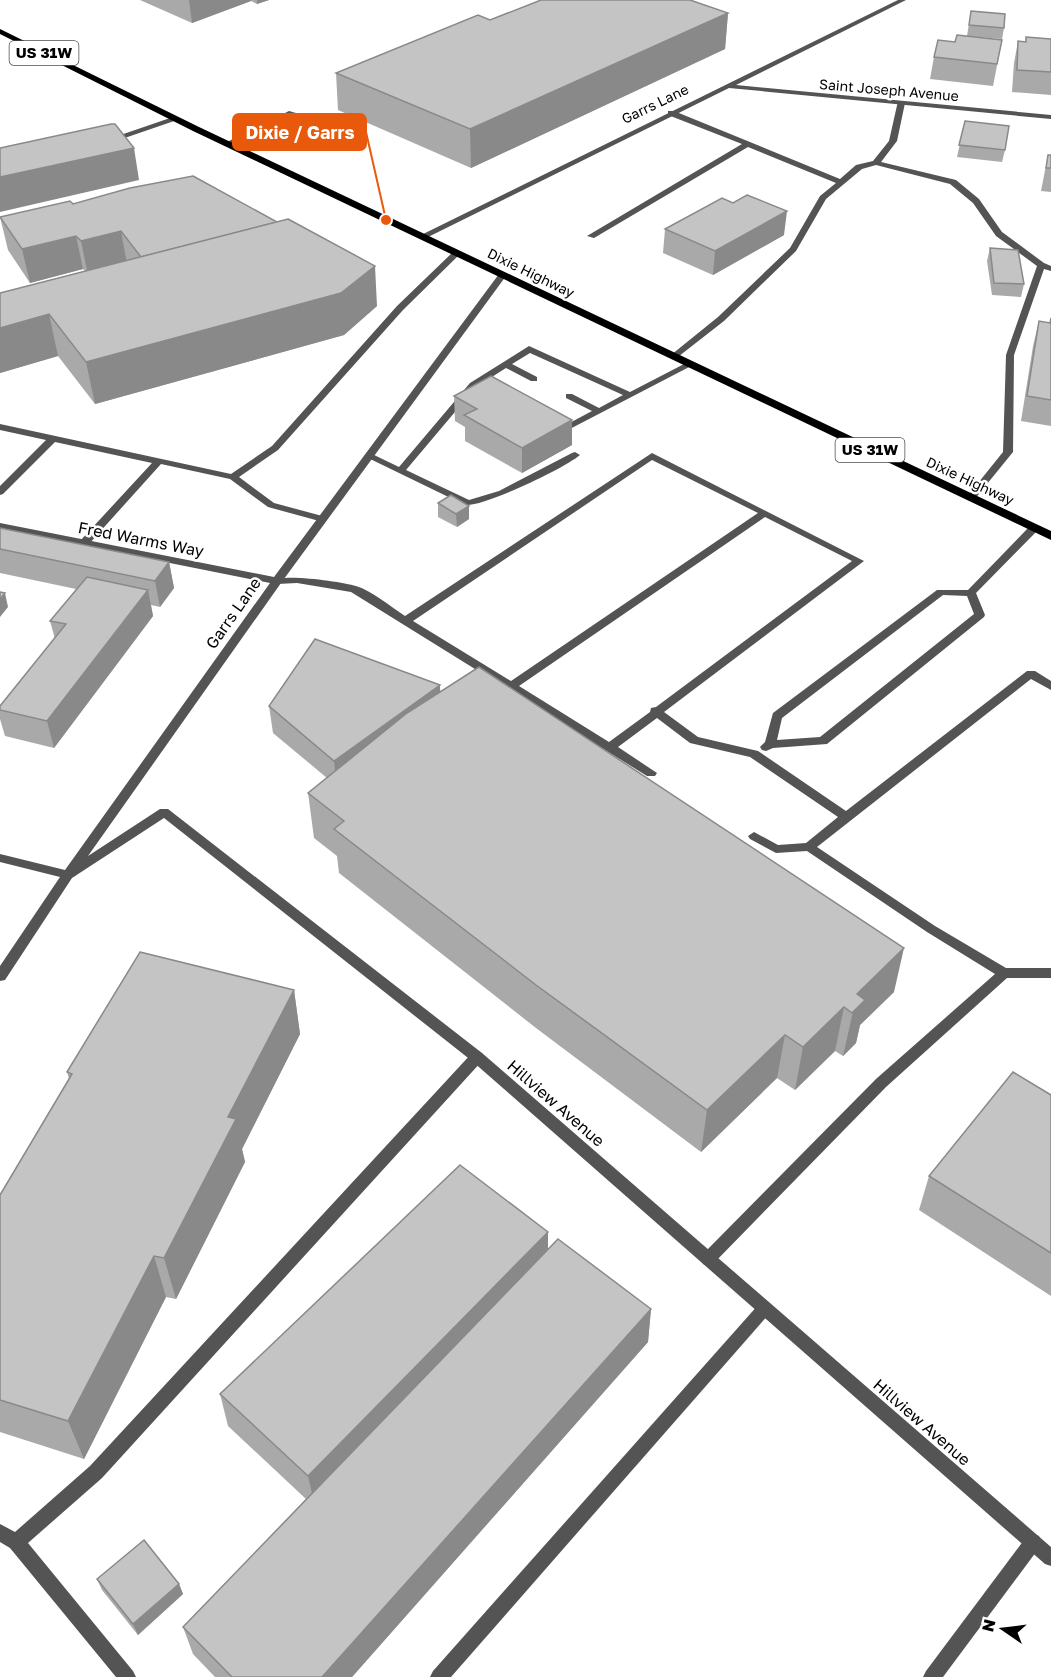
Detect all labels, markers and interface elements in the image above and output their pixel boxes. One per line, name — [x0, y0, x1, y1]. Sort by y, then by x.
road number: US 31W — [9, 41, 78, 65]
street label: Saint Joseph Avenue — [819, 75, 960, 104]
street label: Garrs Lane — [619, 80, 691, 127]
callout: Dixie / Garrs — [233, 114, 366, 150]
text: Dixie / Garrs — [245, 121, 355, 143]
street label: Dixie Highway — [485, 244, 578, 301]
road number: US 31W — [836, 438, 904, 462]
street label: Dixie Highway — [924, 453, 1017, 508]
street label: Fred Warms Way — [76, 517, 206, 561]
street label: Garrs Lane — [201, 573, 265, 653]
street label: Hillview Avenue — [503, 1055, 609, 1151]
street label: Hillview Avenue — [869, 1374, 975, 1470]
north arrow — [973, 1599, 1033, 1659]
text: N — [977, 1617, 1000, 1634]

